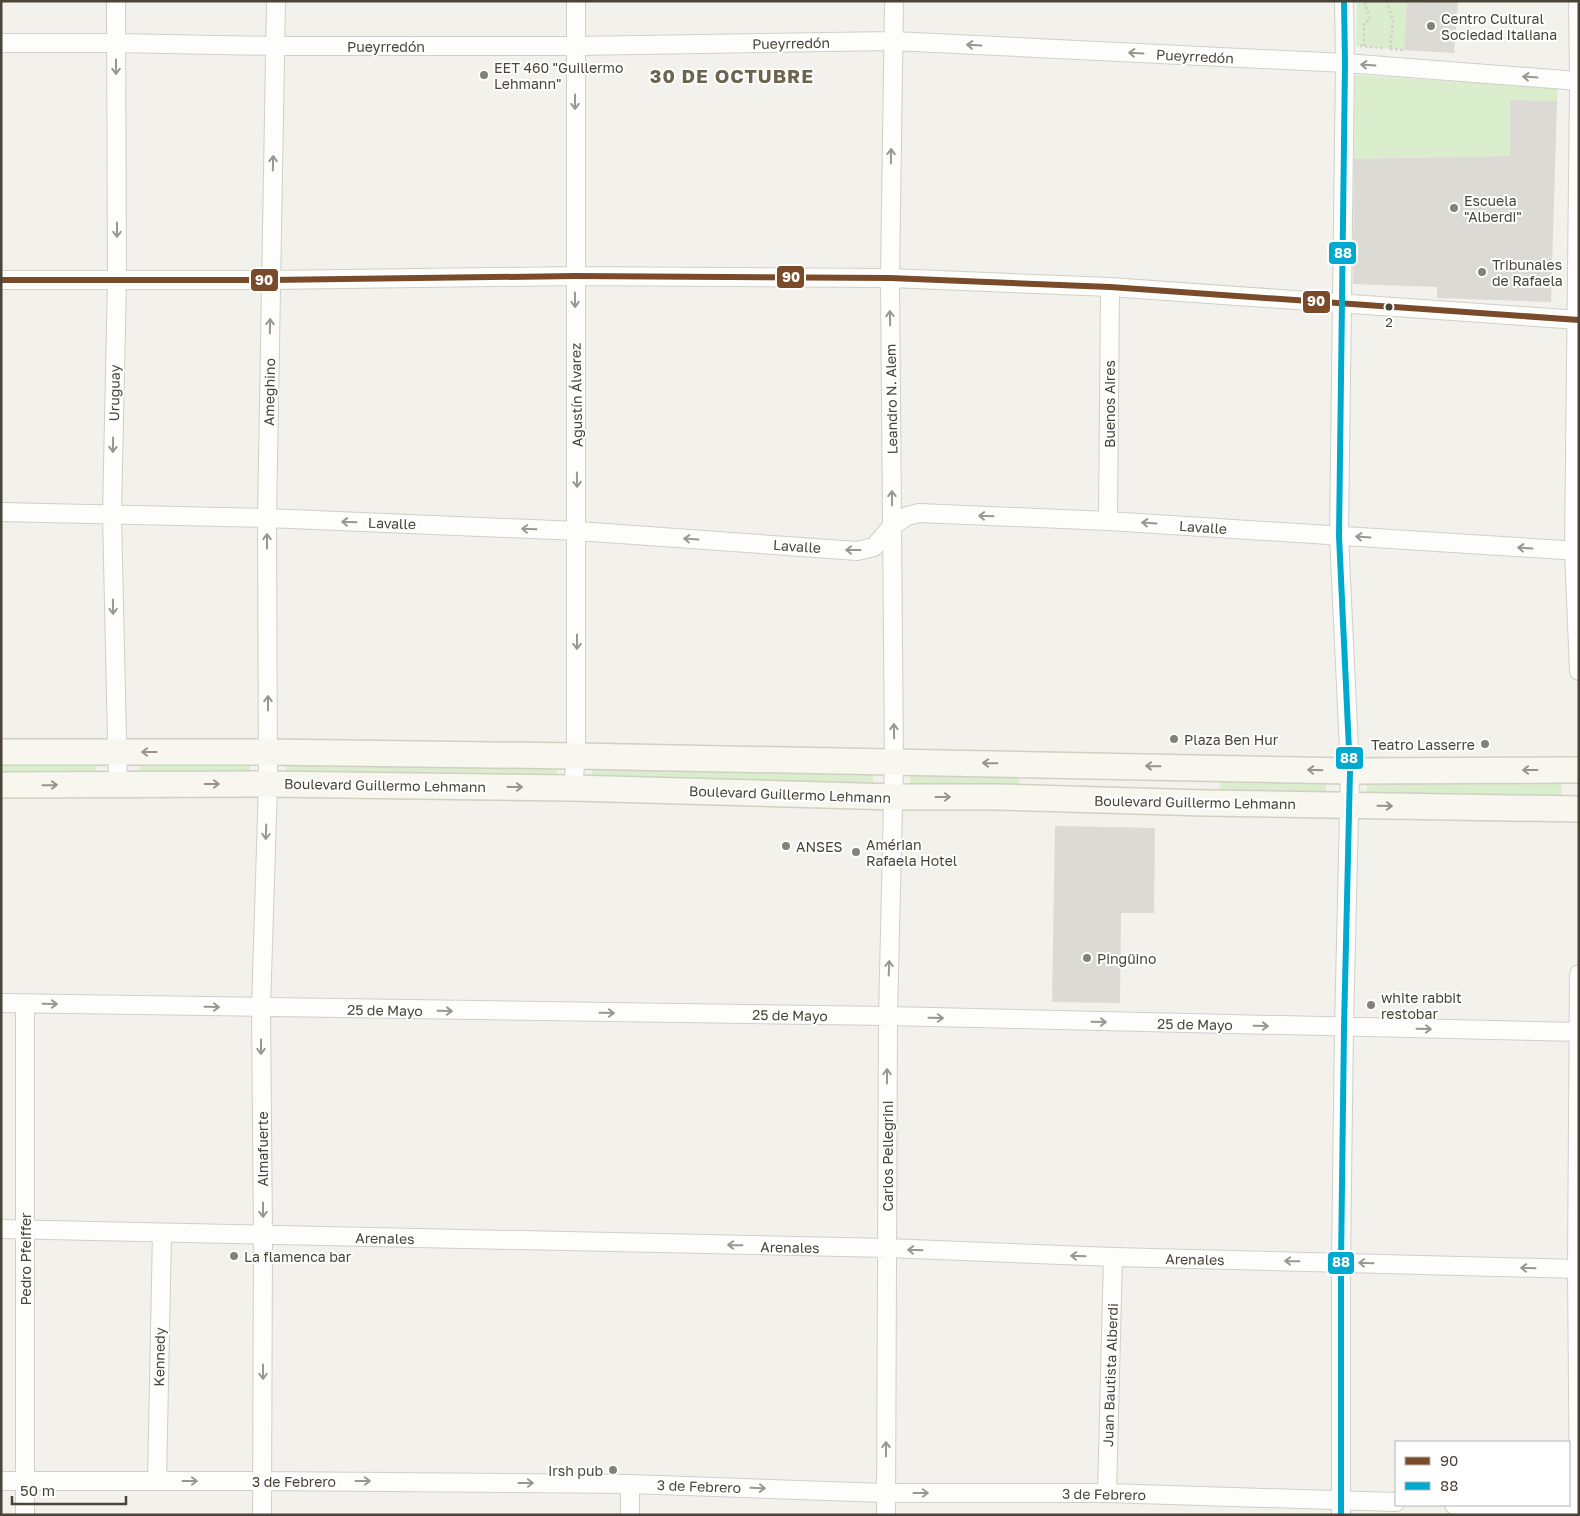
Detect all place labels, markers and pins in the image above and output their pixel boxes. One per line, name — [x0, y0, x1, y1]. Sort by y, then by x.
place label: Centro Cultural Sociedad Italiana — [1441, 10, 1557, 43]
marker: Centro Cultural Sociedad Italiana — [1425, 20, 1437, 32]
place label: EET 460 "Guillermo Lehmann" — [494, 59, 623, 92]
marker: EET 460 "Guillermo Lehmann" — [478, 69, 490, 81]
place label: Escuela "Alberdi" — [1464, 192, 1522, 225]
marker: Escuela "Alberdi" — [1448, 202, 1460, 214]
place label: Tribunales de Rafaela — [1492, 256, 1563, 289]
marker: Tribunales de Rafaela — [1476, 266, 1488, 278]
marker: 2 — [1384, 302, 1394, 312]
place label: 2 — [1385, 314, 1393, 330]
place label: Plaza Ben Hur — [1184, 731, 1279, 748]
marker: Plaza Ben Hur — [1168, 733, 1180, 745]
place label: Teatro Lasserre — [1371, 736, 1475, 753]
marker: Teatro Lasserre — [1479, 738, 1491, 750]
place label: Amérian Rafaela Hotel — [866, 836, 957, 869]
place label: ANSES — [796, 838, 843, 855]
marker: ANSES — [780, 840, 792, 852]
marker: Amérian Rafaela Hotel — [850, 846, 862, 858]
place label: Pingüino — [1097, 950, 1156, 967]
marker: Pingüino — [1081, 952, 1093, 964]
place label: white rabbit restobar — [1381, 989, 1462, 1022]
marker: white rabbit restobar — [1365, 999, 1377, 1011]
place label: La flamenca bar — [244, 1248, 352, 1265]
marker: La flamenca bar — [228, 1250, 240, 1262]
place label: Irsh pub — [548, 1462, 603, 1479]
marker: Irsh pub — [607, 1464, 619, 1476]

